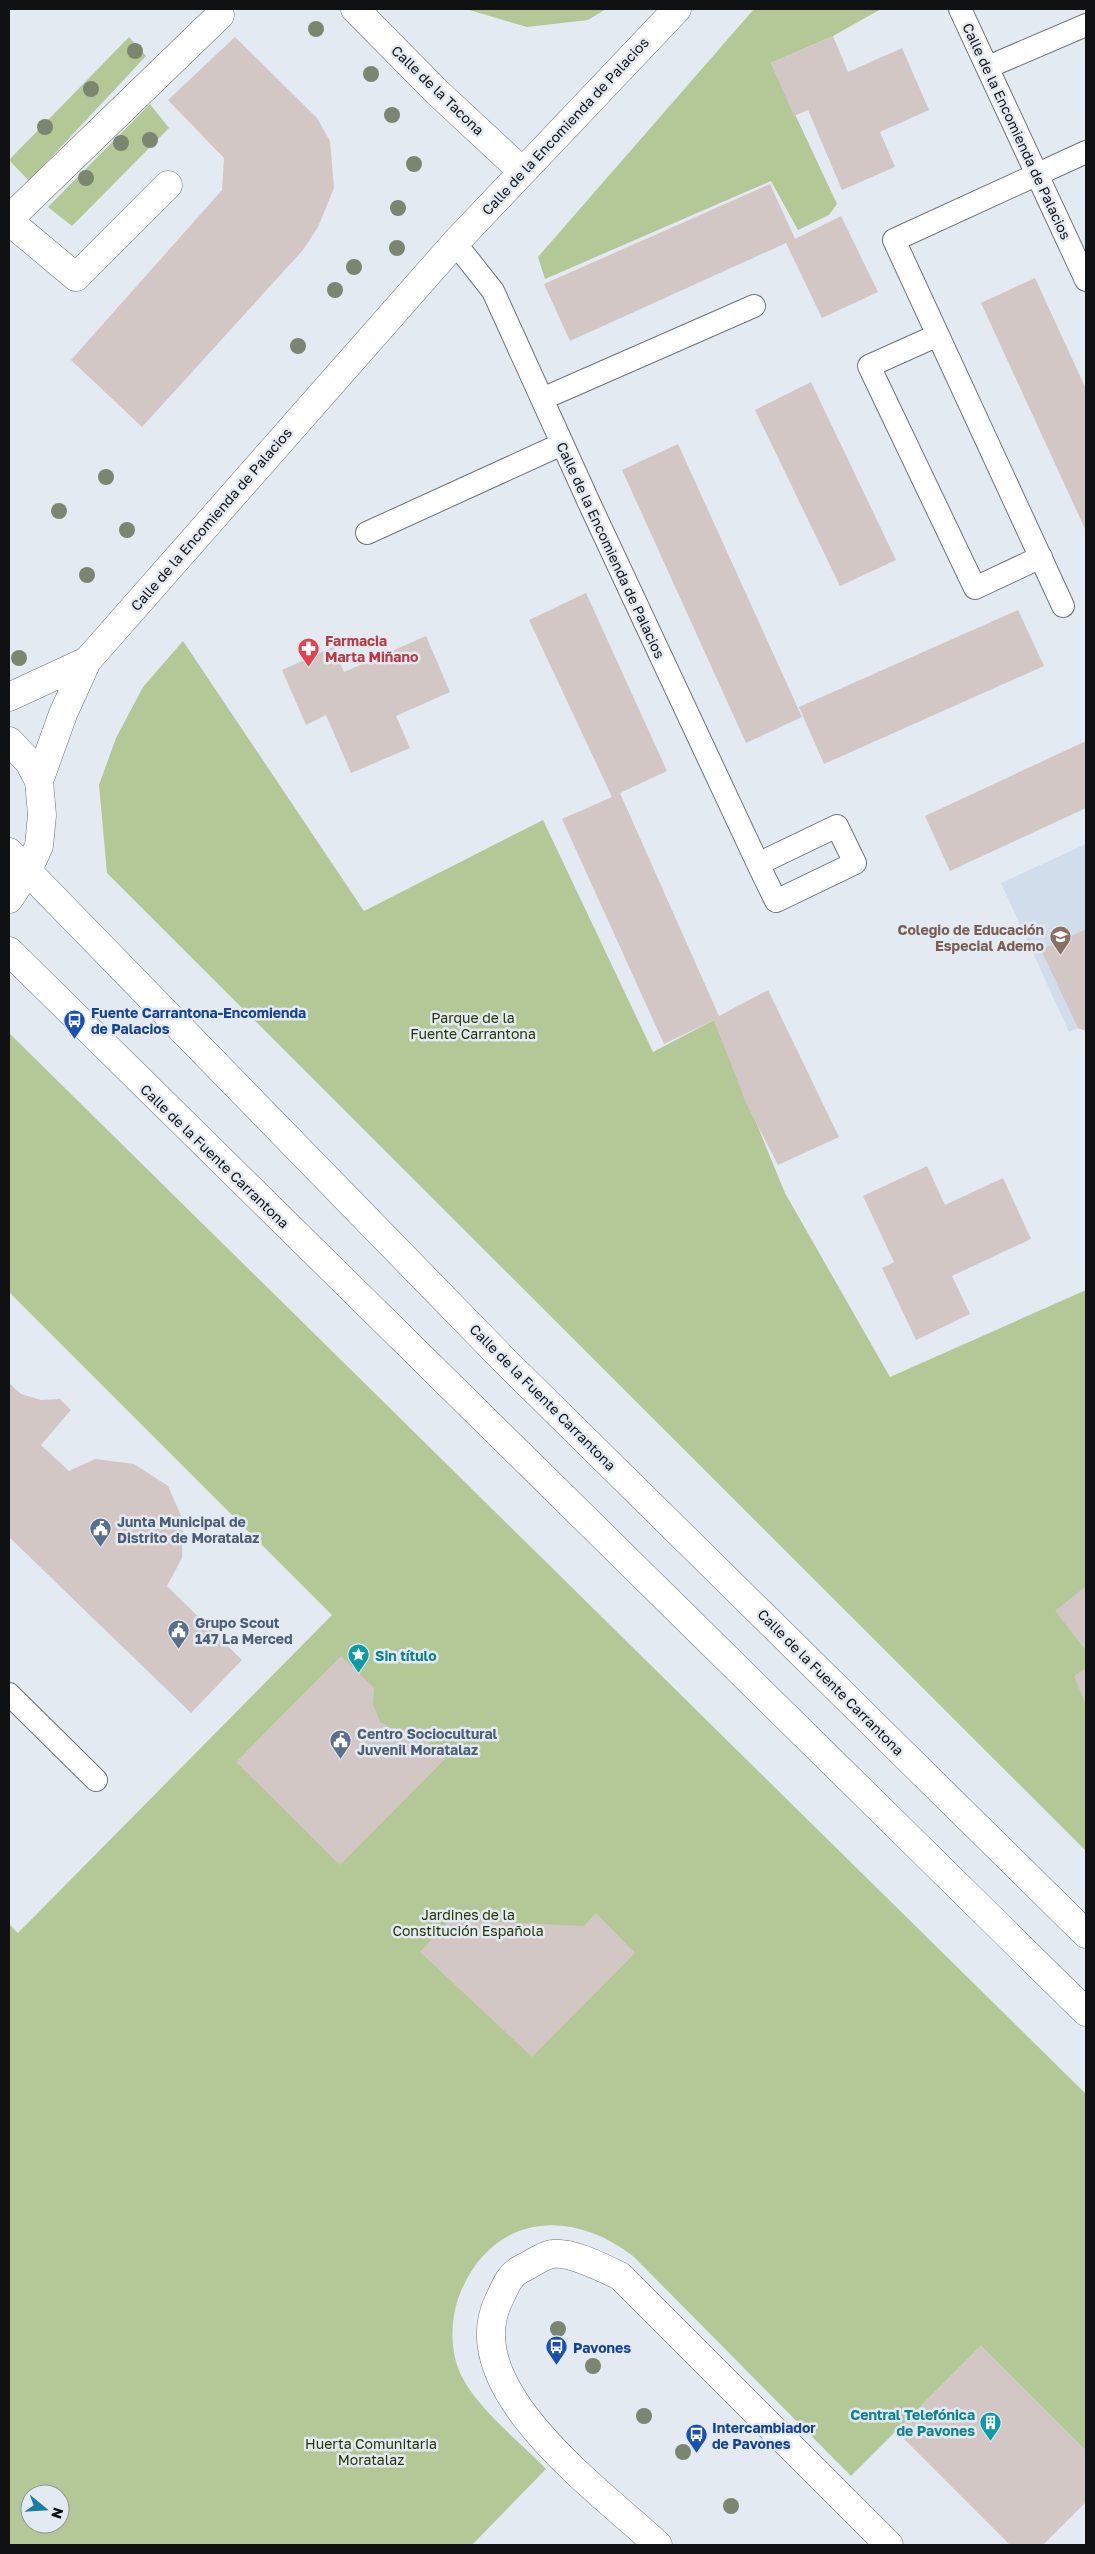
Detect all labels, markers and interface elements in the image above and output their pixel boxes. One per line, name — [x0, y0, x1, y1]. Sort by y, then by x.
street label: Calle de la Encomienda de Palacios — [959, 20, 1075, 242]
street label: Calle de la Encomienda de Palacios — [478, 34, 652, 218]
street label: Calle de la Tacona — [388, 42, 488, 138]
street label: Calle de la Encomienda de Palacios — [127, 424, 295, 614]
street label: Calle de la Encomienda de Palacios — [553, 439, 669, 661]
place label: Farmacia Marta Miñano — [325, 632, 418, 665]
pharmacy icon: Farmacia Marta Miñano — [297, 636, 321, 667]
place label: Colegio de Educación Especial Ademo — [898, 921, 1044, 954]
school or university icon: Colegio de Educación Especial Ademo — [1048, 925, 1072, 956]
place label: Fuente Carrantona-Encomienda de Palacios — [91, 1004, 306, 1037]
bus stop icon: Fuente Carrantona-Encomienda de Palacios — [63, 1008, 87, 1039]
park label: Parque de la Fuente Carrantona — [410, 1009, 536, 1042]
street label: Calle de la Fuente Carrantona — [137, 1081, 293, 1231]
street label: Calle de la Fuente Carrantona — [466, 1320, 620, 1474]
place label: Junta Municipal de Distrito de Moratalaz — [117, 1513, 259, 1546]
public building icon: Junta Municipal de Distrito de Moratalaz — [89, 1517, 113, 1548]
street label: Calle de la Fuente Carrantona — [754, 1605, 908, 1759]
place label: Grupo Scout 147 La Merced — [195, 1614, 293, 1647]
public building icon: Grupo Scout 147 La Merced — [167, 1618, 191, 1649]
place icon: Sin título — [347, 1643, 371, 1674]
place label: Sin título — [375, 1647, 437, 1664]
place label: Centro Sociocultural Juvenil Moratalaz — [357, 1725, 498, 1758]
public building icon: Centro Sociocultural Juvenil Moratalaz — [329, 1729, 353, 1760]
park label: Jardines de la Constitución Española — [392, 1906, 544, 1939]
bus stop icon: Pavones — [545, 2335, 569, 2366]
place label: Pavones — [573, 2339, 631, 2356]
place label: Central Telefónica de Pavones — [850, 2406, 975, 2439]
building icon: Central Telefónica de Pavones — [979, 2410, 1003, 2441]
place label: Intercambiador de Pavones — [712, 2419, 816, 2452]
bus stop icon: Intercambiador de Pavones — [684, 2423, 708, 2454]
park label: Huerta Comunitaria Moratalaz — [305, 2435, 437, 2468]
north arrow — [20, 2484, 70, 2534]
text: N — [48, 2505, 68, 2521]

